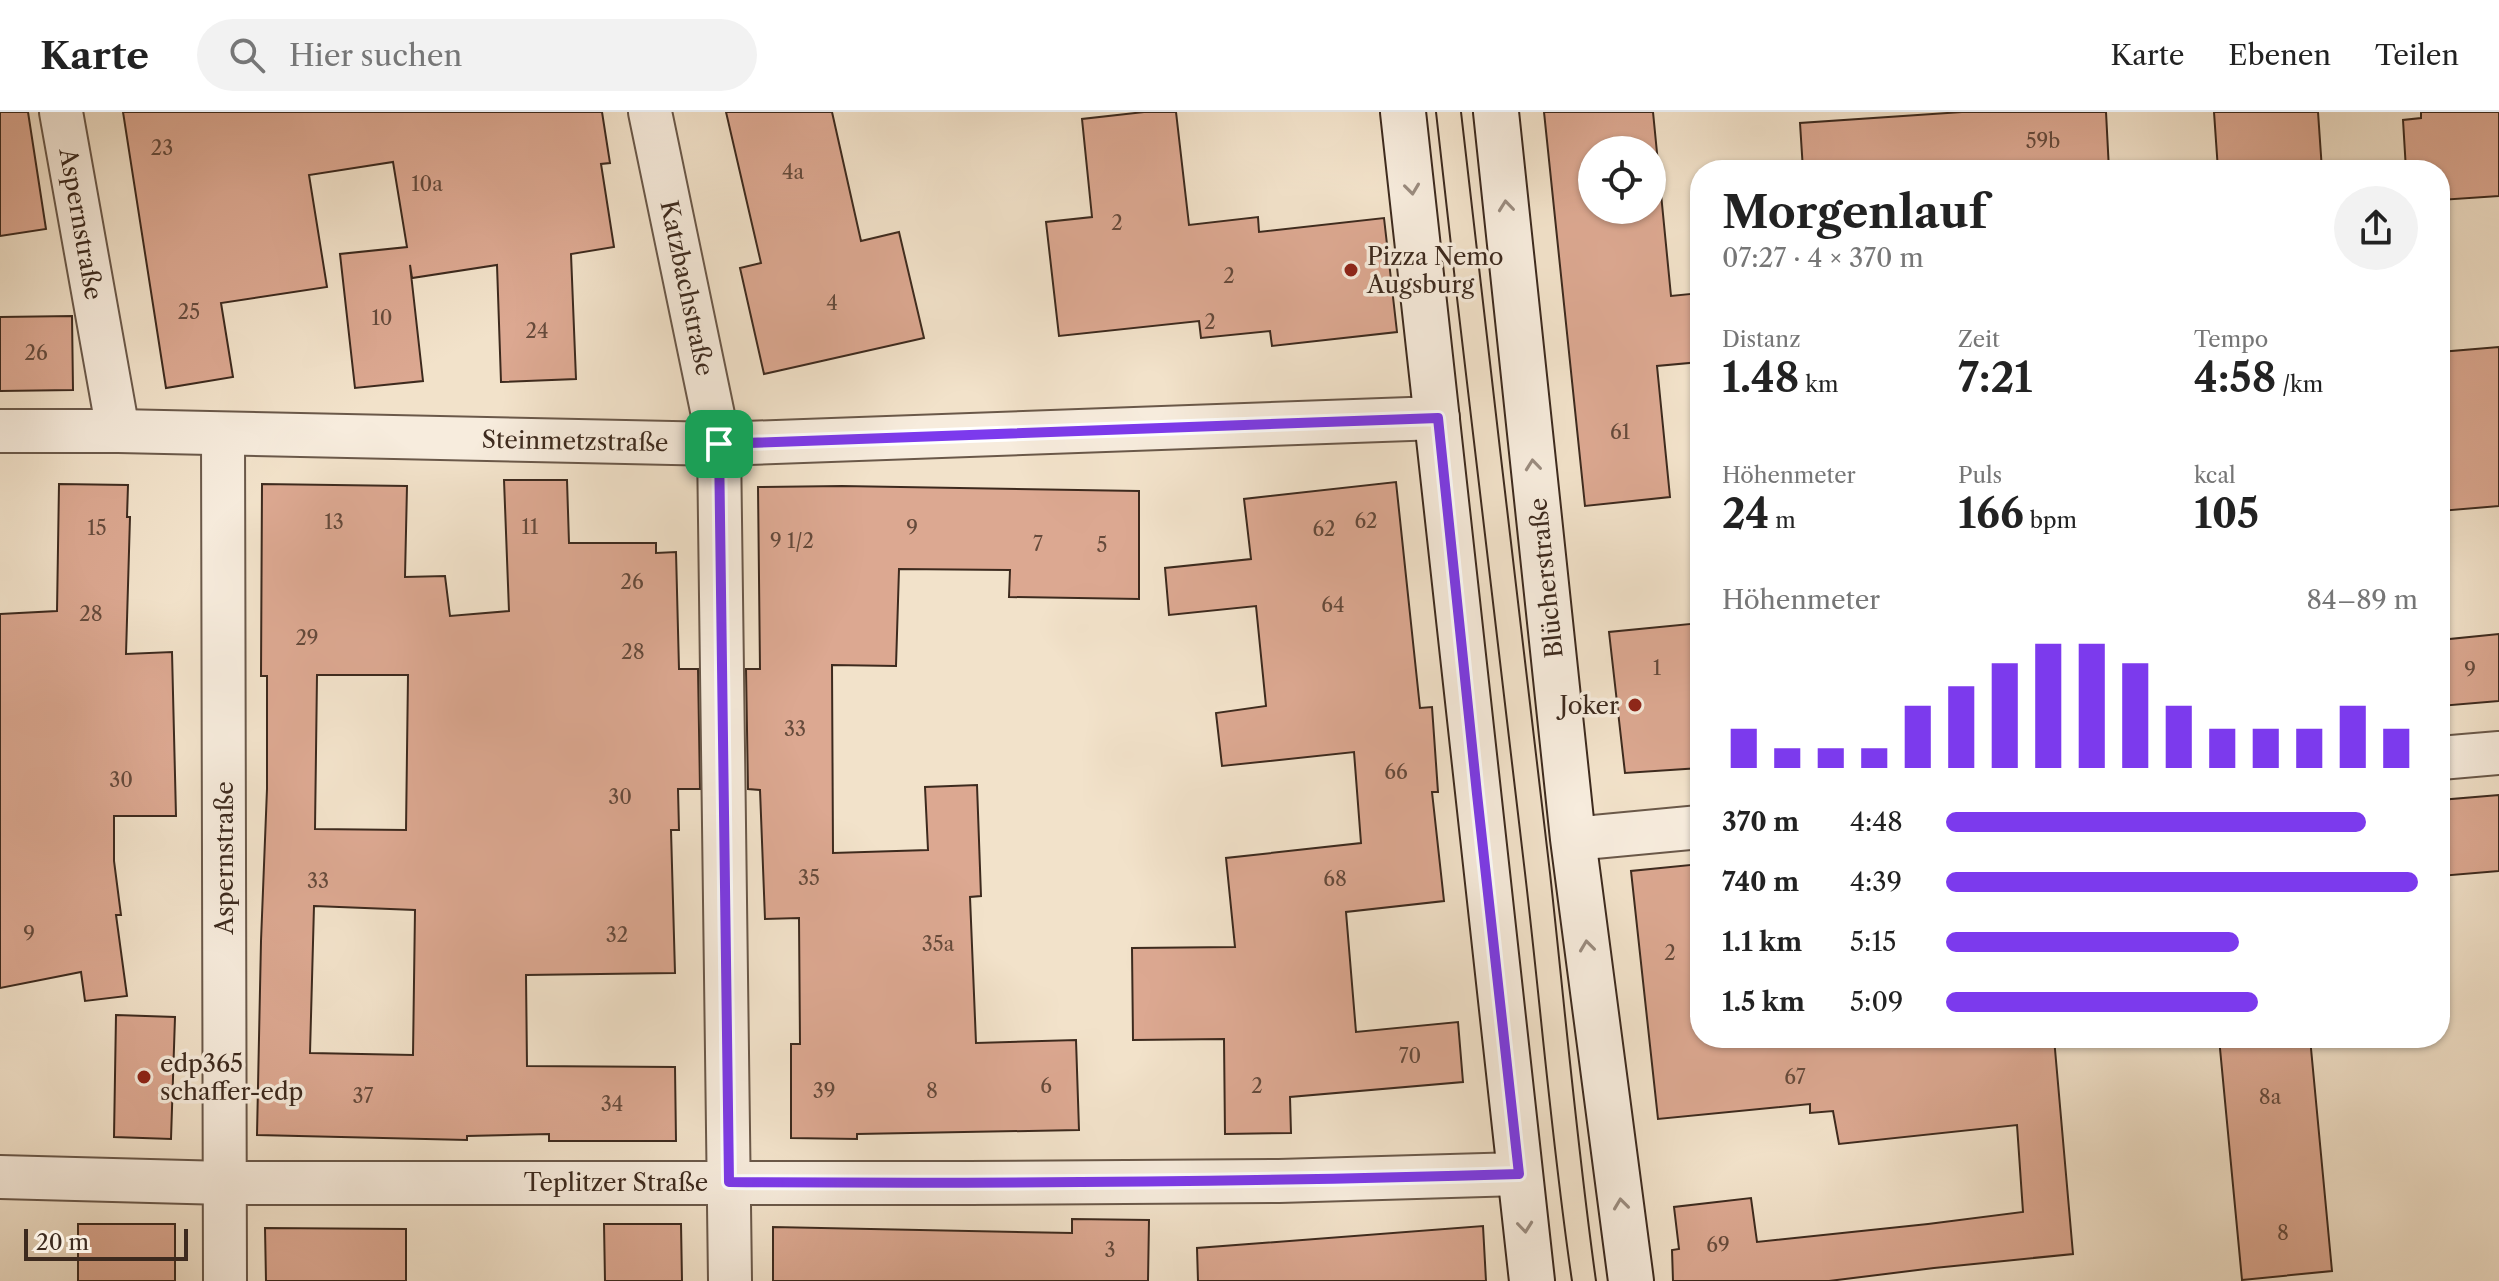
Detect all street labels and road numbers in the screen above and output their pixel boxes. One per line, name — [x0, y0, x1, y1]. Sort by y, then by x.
street label: Aspernstraße — [53, 145, 109, 302]
street label: Katzbachstraße — [654, 198, 720, 378]
street label: Steinmetzstraße — [481, 425, 669, 457]
street label: Blücherstraße — [1523, 496, 1569, 660]
street label: Aspernstraße — [210, 781, 239, 936]
street label: Teplitzer Straße — [524, 1168, 708, 1197]

